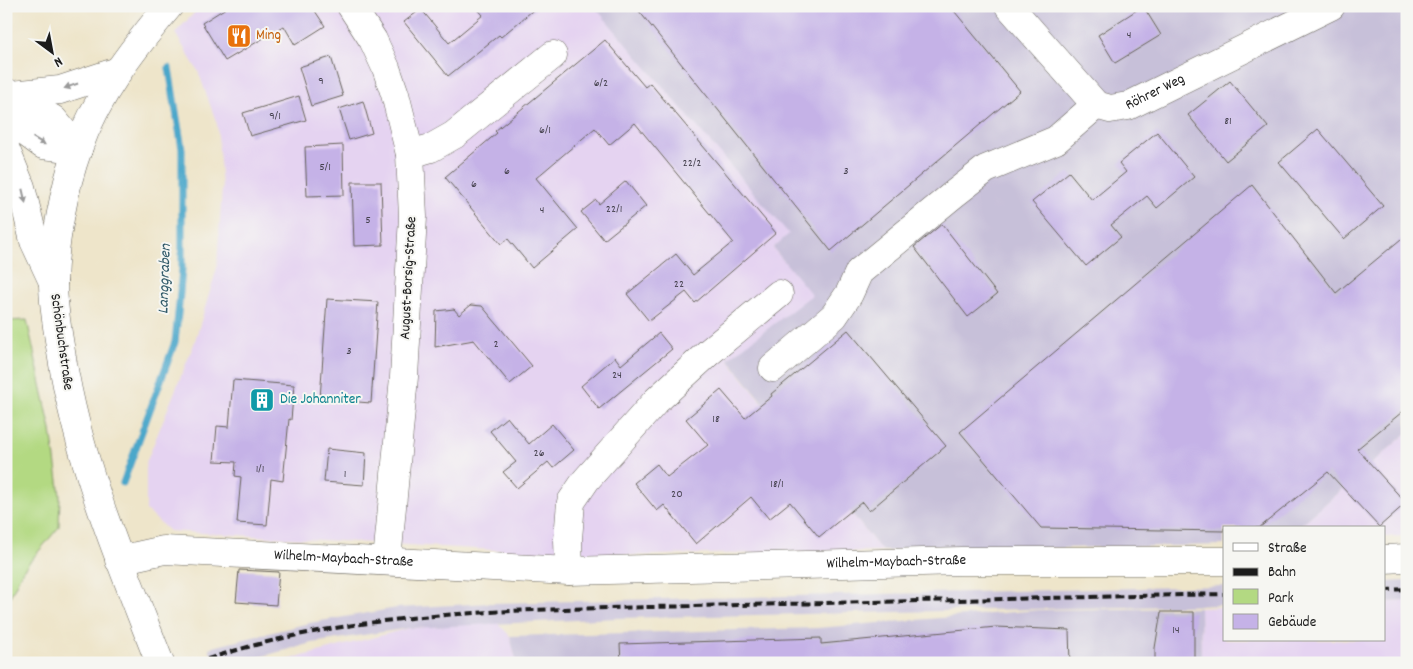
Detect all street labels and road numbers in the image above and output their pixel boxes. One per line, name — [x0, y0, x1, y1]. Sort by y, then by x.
street label: Röhrer Weg — [1122, 69, 1189, 117]
street label: August-Borsig-Straße — [395, 215, 423, 340]
street label: Schönbuchstraße — [43, 292, 79, 392]
street label: Wilhelm-Maybach-Straße — [273, 545, 414, 574]
street label: Wilhelm-Maybach-Straße — [826, 550, 966, 575]

